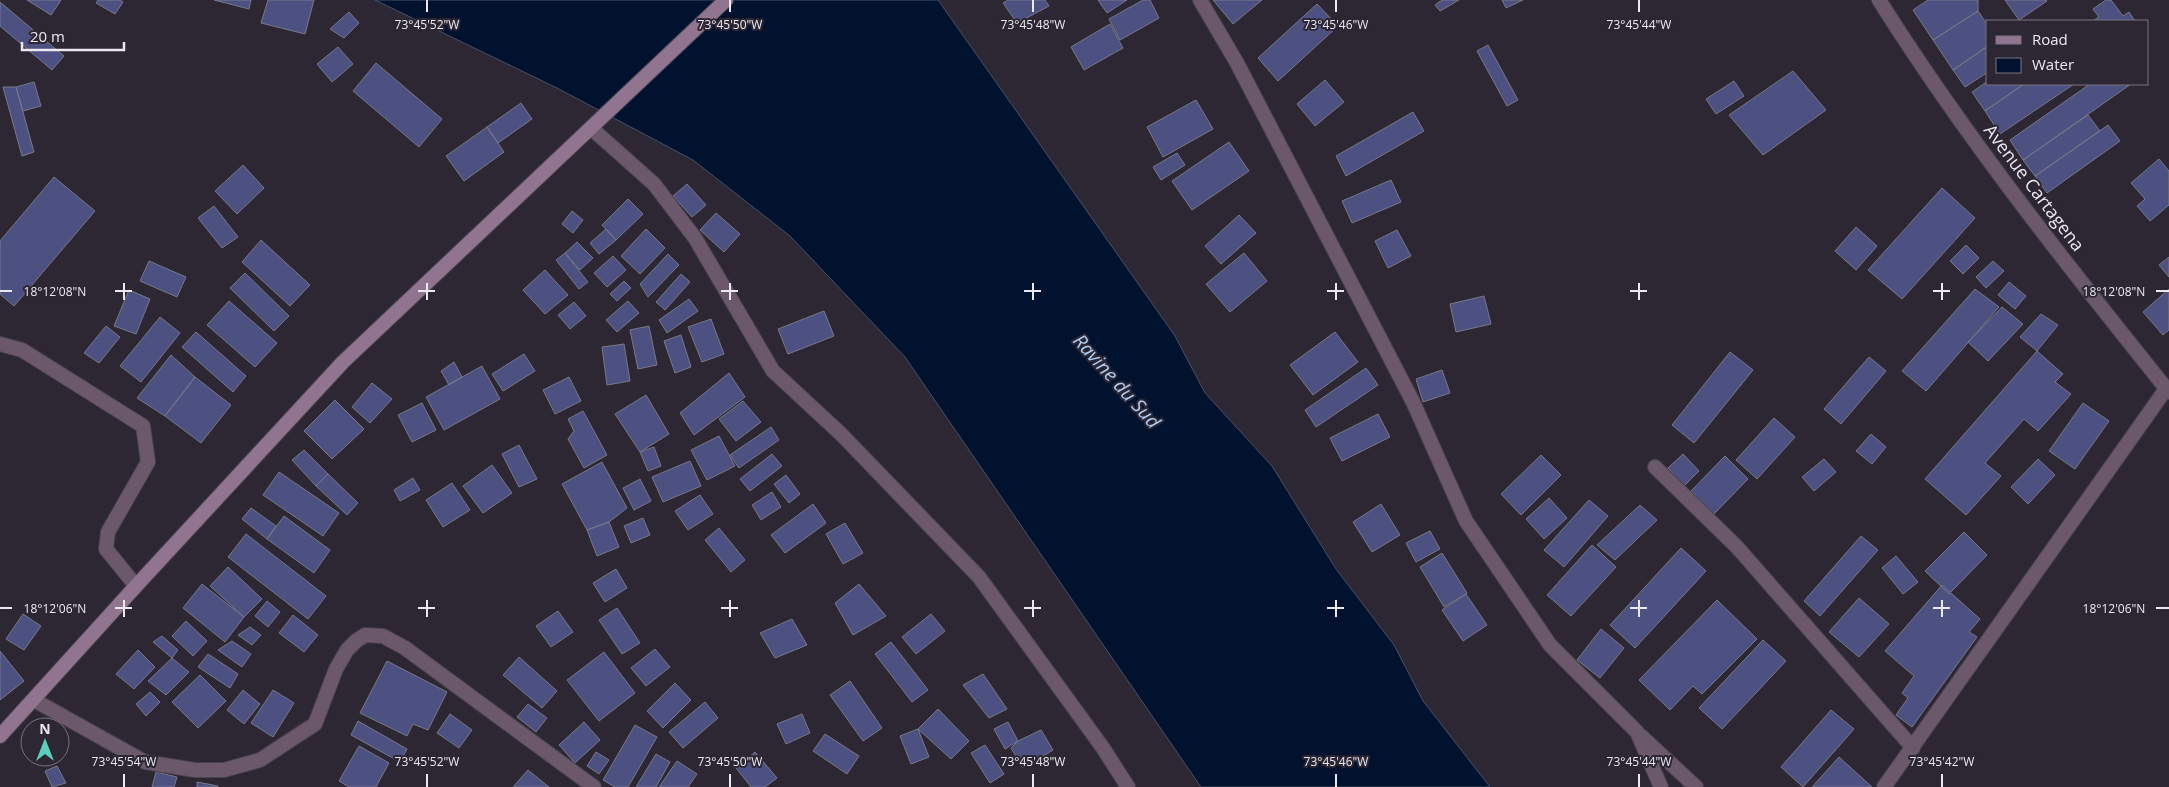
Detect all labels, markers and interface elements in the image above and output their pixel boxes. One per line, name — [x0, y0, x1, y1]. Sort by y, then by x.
text: 73°45'52"W — [395, 16, 459, 33]
text: 73°45'50"W — [698, 16, 762, 33]
text: 73°45'48"W — [1001, 16, 1065, 33]
text: 73°45'46"W — [1304, 16, 1368, 33]
text: 73°45'44"W — [1607, 16, 1671, 33]
scale bar — [22, 20, 125, 52]
legend — [1986, 20, 2149, 85]
text: 20 m — [30, 26, 65, 46]
text: Road — [2032, 29, 2068, 49]
text: Water — [2032, 54, 2074, 74]
street label: Avenue Cartagena — [1979, 119, 2091, 256]
text: 18°12'08"N — [24, 283, 86, 300]
text: 18°12'08"N — [2083, 283, 2145, 300]
water label: Ravine du Sud — [1068, 328, 1167, 435]
text: 18°12'06"N — [24, 600, 86, 617]
text: 18°12'06"N — [2083, 600, 2145, 617]
north arrow — [20, 717, 70, 767]
text: N — [39, 719, 51, 738]
text: 73°45'54"W — [92, 753, 156, 770]
text: 73°45'52"W — [395, 753, 459, 770]
text: 73°45'50"W — [698, 753, 762, 770]
text: 73°45'48"W — [1001, 753, 1065, 770]
text: 73°45'46"W — [1304, 753, 1368, 770]
text: 73°45'44"W — [1607, 753, 1671, 770]
text: 73°45'42"W — [1910, 753, 1974, 770]

